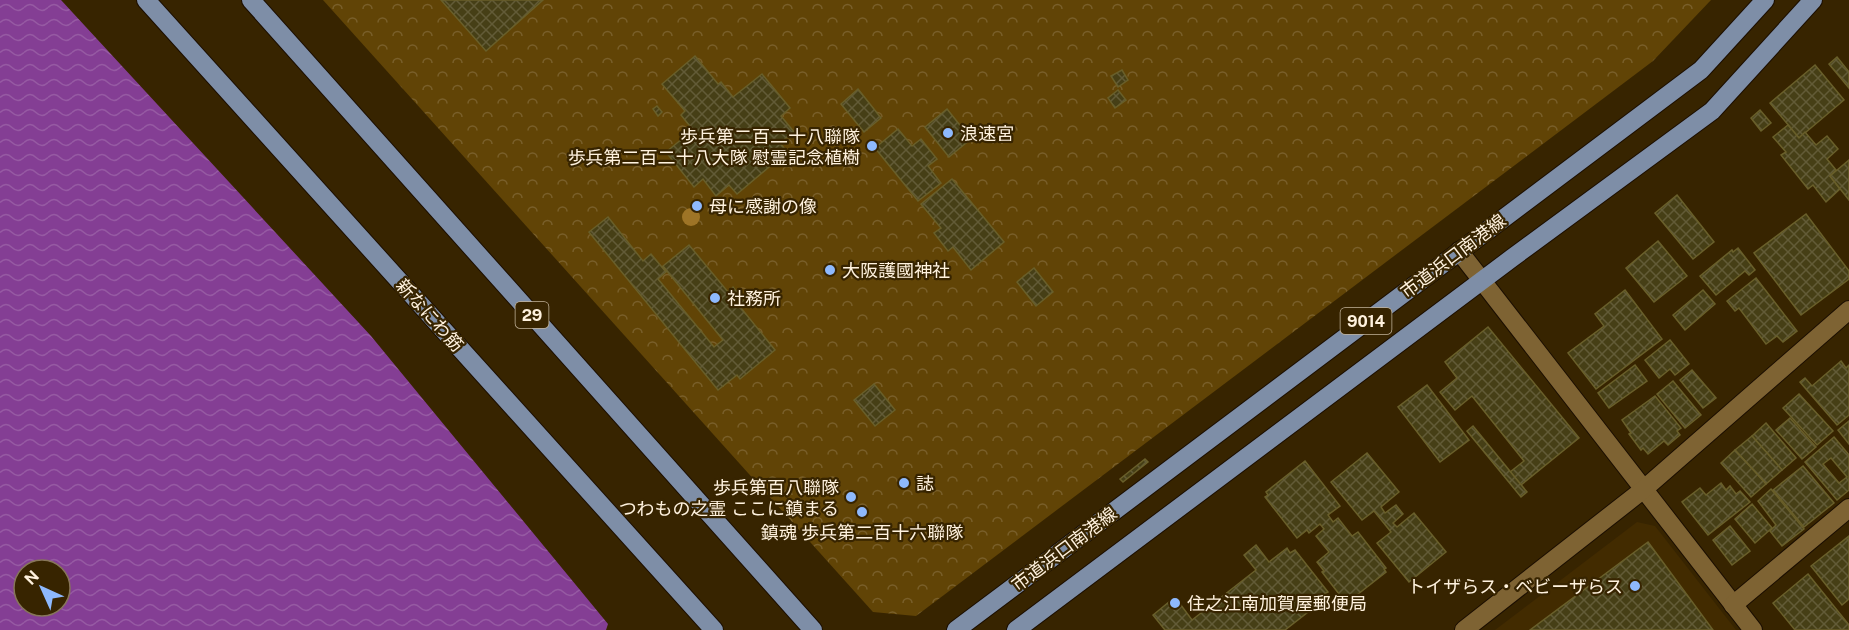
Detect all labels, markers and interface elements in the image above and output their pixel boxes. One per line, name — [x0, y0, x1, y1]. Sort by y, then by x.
place label: 浪速宮 — [960, 123, 1014, 144]
place label: 歩兵第二百二十八聯隊 歩兵第二百二十八大隊 慰霊記念植樹 — [568, 126, 860, 168]
marker: 浪速宮 — [941, 126, 955, 140]
marker: 歩兵第二百二十八聯隊 歩兵第二百二十八大隊 慰霊記念植樹 — [865, 139, 879, 153]
place label: 母に感謝の像 — [709, 196, 817, 217]
marker: 母に感謝の像 — [690, 199, 704, 213]
street label: 市道浜口南港線 — [1396, 210, 1510, 302]
place label: 大阪護國神社 — [842, 260, 950, 281]
marker: 大阪護國神社 — [823, 263, 837, 277]
street label: 新なにわ筋 — [392, 275, 468, 355]
place label: 社務所 — [727, 288, 781, 309]
marker: 社務所 — [708, 291, 722, 305]
road number: 29 — [516, 302, 548, 328]
road number: 9014 — [1340, 308, 1392, 334]
place label: 誌 — [916, 473, 934, 494]
marker: 誌 — [897, 476, 911, 490]
place label: 歩兵第百八聯隊 つわもの之霊 ここに鎮まる — [619, 477, 839, 519]
marker: 歩兵第百八聯隊 つわもの之霊 ここに鎮まる — [844, 490, 858, 504]
street label: 市道浜口南港線 — [1007, 503, 1121, 595]
marker: 鎮魂 歩兵第二百十六聯隊 — [855, 505, 869, 519]
place label: 鎮魂 歩兵第二百十六聯隊 — [761, 522, 963, 543]
north arrow — [12, 558, 72, 618]
text: N — [21, 567, 43, 589]
place label: トイザらス・ベビーザらス — [1407, 576, 1623, 597]
marker: トイザらス・ベビーザらス — [1628, 579, 1642, 593]
place label: 住之江南加賀屋郵便局 — [1187, 593, 1367, 614]
marker: 住之江南加賀屋郵便局 — [1168, 596, 1182, 610]

